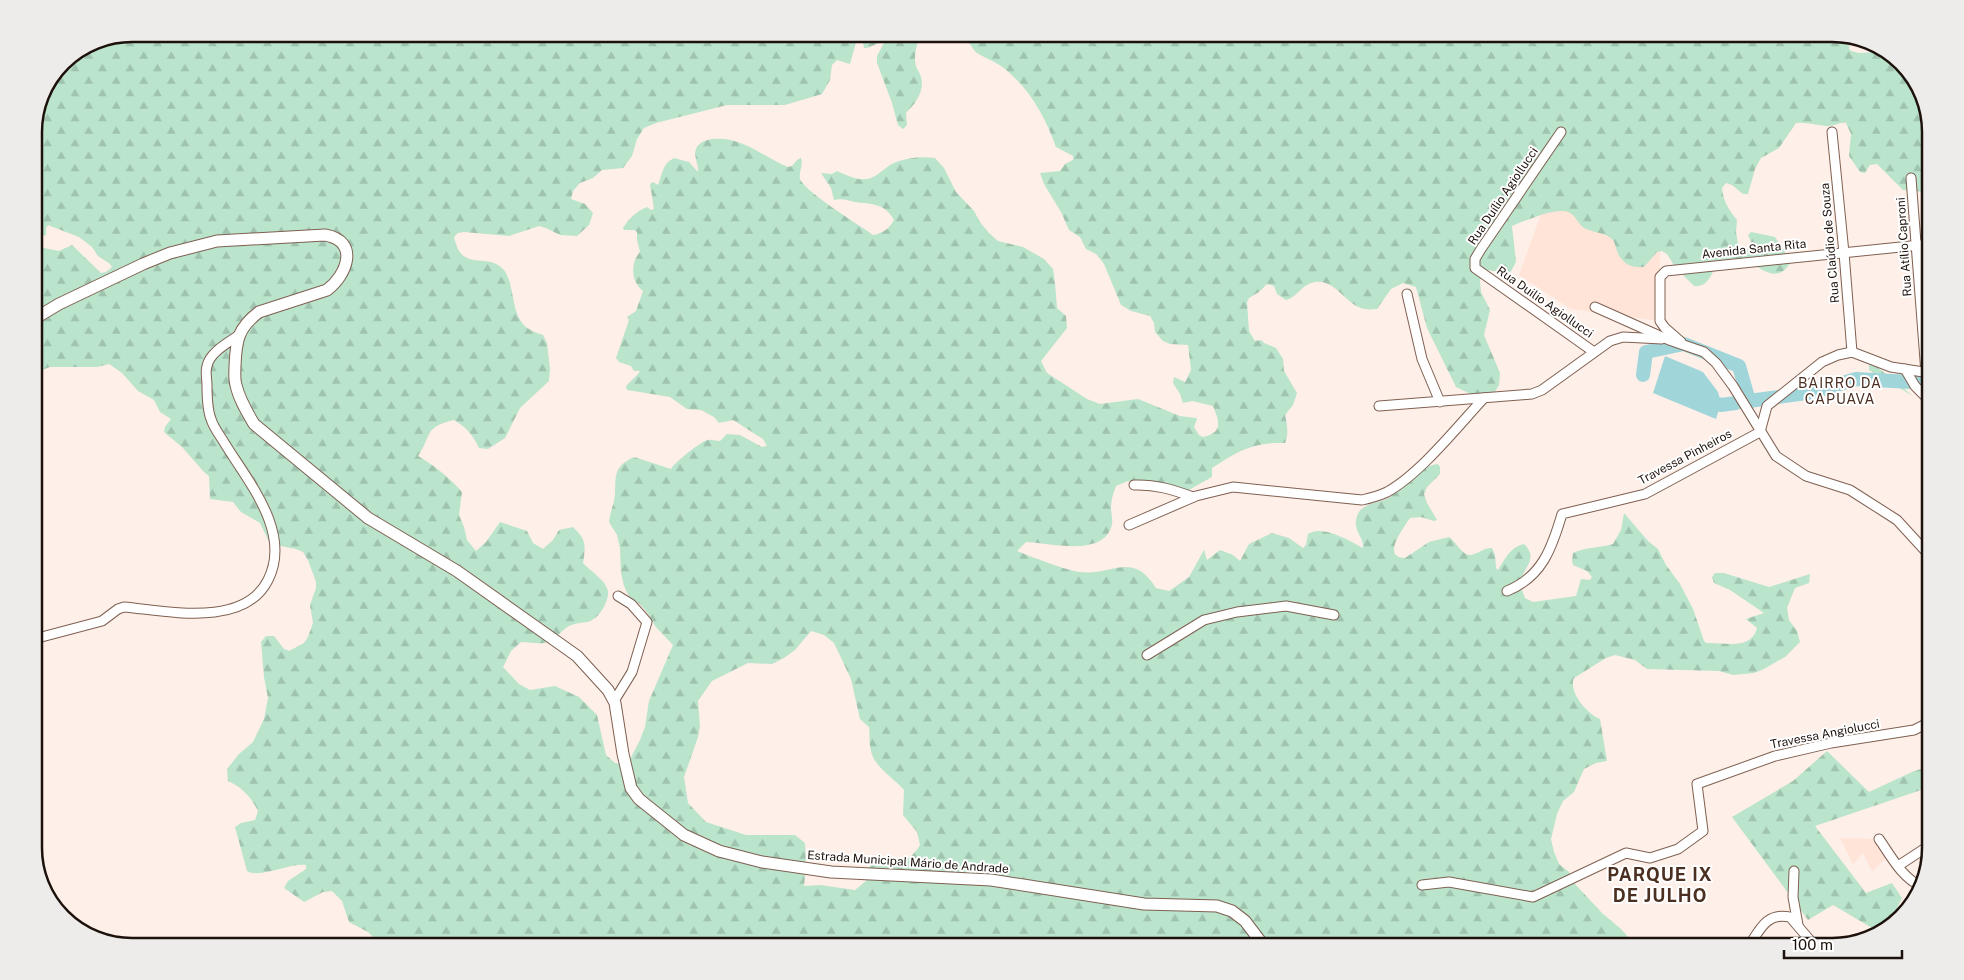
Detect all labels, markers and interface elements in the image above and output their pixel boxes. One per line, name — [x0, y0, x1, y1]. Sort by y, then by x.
street label: Rua Duílio Agiollucci — [1465, 145, 1541, 247]
street label: Rua Claúdio de Souza — [1818, 182, 1842, 304]
street label: Rua Atílio Caproni — [1894, 197, 1914, 297]
street label: Avenida Santa Rita — [1701, 237, 1807, 261]
street label: Rua Duilio Agiollucci — [1494, 263, 1596, 341]
district label: BAIRRO DA CAPUAVA — [1798, 375, 1882, 407]
street label: Travessa Pinheiros — [1636, 426, 1734, 488]
street label: Travessa Angiolucci — [1769, 717, 1881, 751]
street label: Estrada Municipal Mário de Andrade — [807, 848, 1009, 876]
district label: PARQUE IX DE JULHO — [1607, 864, 1713, 906]
scale bar — [1784, 928, 1902, 960]
text: 100 m — [1792, 936, 1833, 953]

